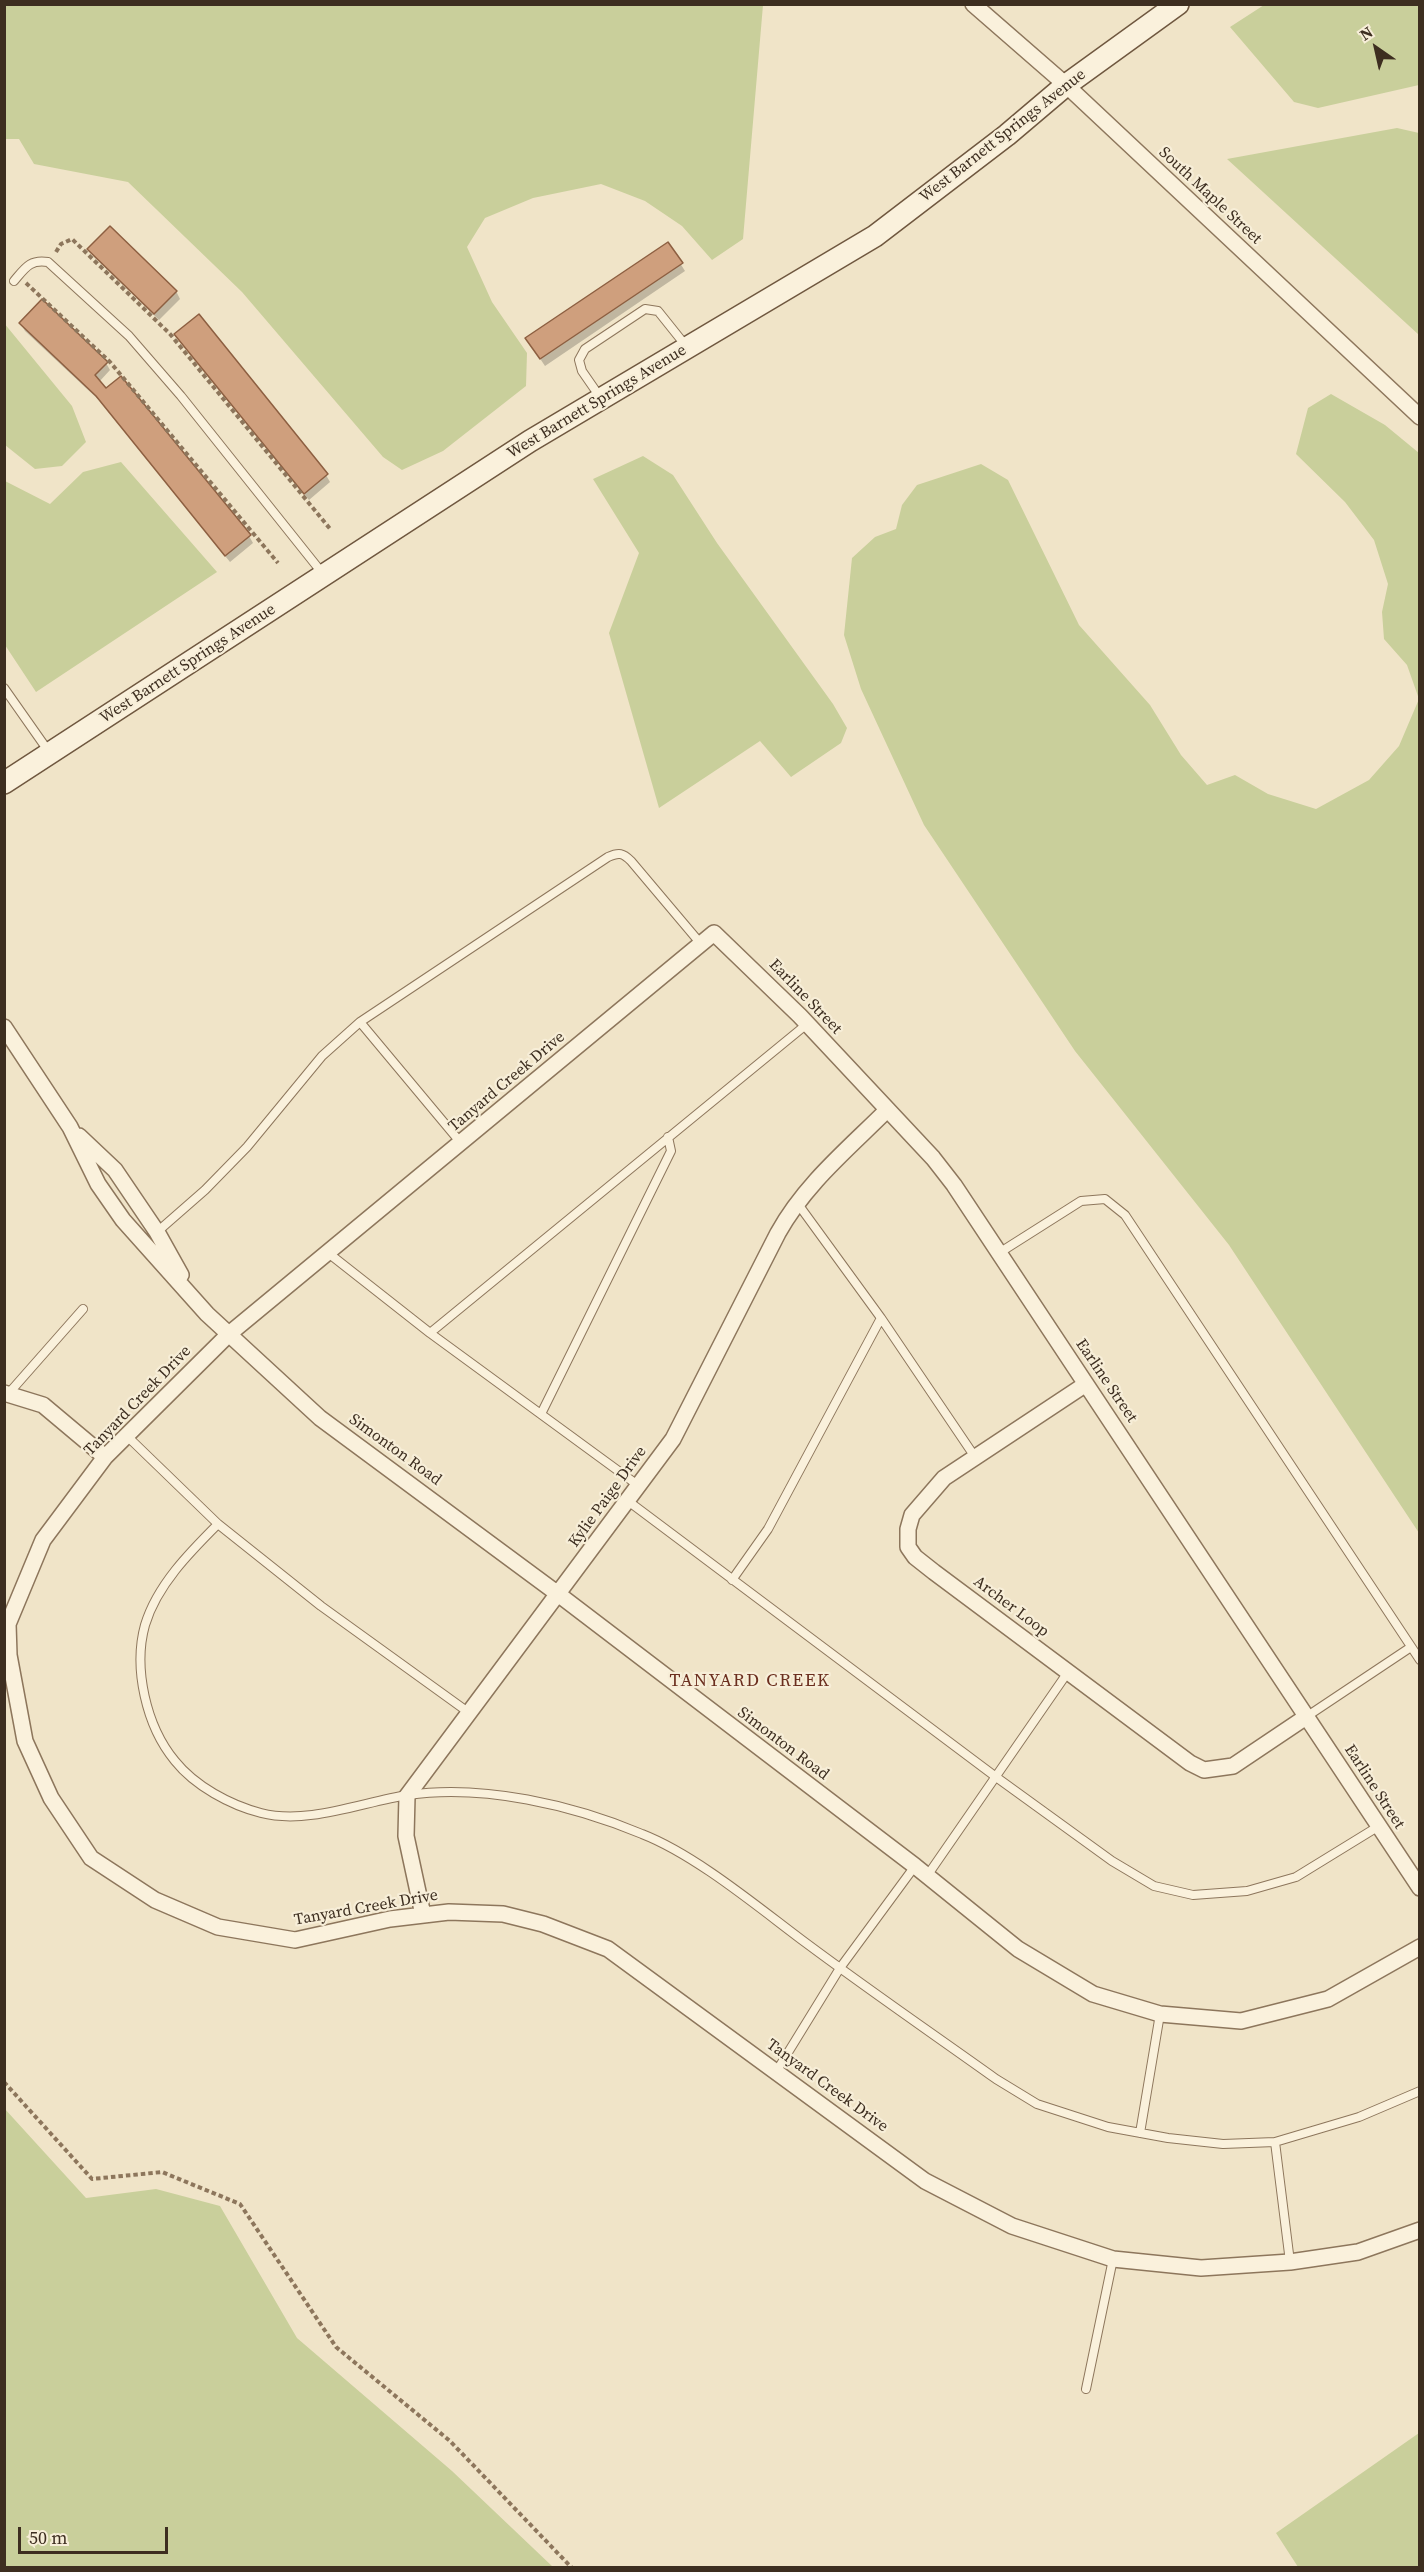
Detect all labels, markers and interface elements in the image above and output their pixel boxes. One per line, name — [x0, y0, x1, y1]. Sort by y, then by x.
north arrow — [1346, 18, 1406, 78]
text: N — [1355, 21, 1377, 45]
street label: West Barnett Springs Avenue — [916, 65, 1090, 207]
street label: South Maple Street — [1155, 143, 1265, 249]
street label: West Barnett Springs Avenue — [504, 341, 690, 463]
street label: West Barnett Springs Avenue — [97, 600, 279, 728]
street label: Earline Street — [764, 956, 846, 1038]
street label: Tanyard Creek Drive — [445, 1028, 569, 1136]
street label: Earline Street — [1071, 1336, 1141, 1426]
street label: Tanyard Creek Drive — [81, 1342, 195, 1460]
street label: Simonton Road — [345, 1410, 445, 1490]
street label: Kylie Paige Drive — [565, 1443, 651, 1551]
street label: Archer Loop — [970, 1572, 1052, 1642]
district label: TANYARD CREEK — [669, 1670, 831, 1692]
street label: Simonton Road — [734, 1703, 832, 1785]
street label: Earline Street — [1340, 1741, 1408, 1833]
street label: Tanyard Creek Drive — [293, 1886, 439, 1930]
street label: Tanyard Creek Drive — [762, 2035, 892, 2137]
scale bar — [21, 2515, 171, 2553]
text: 50 m — [29, 2525, 67, 2550]

